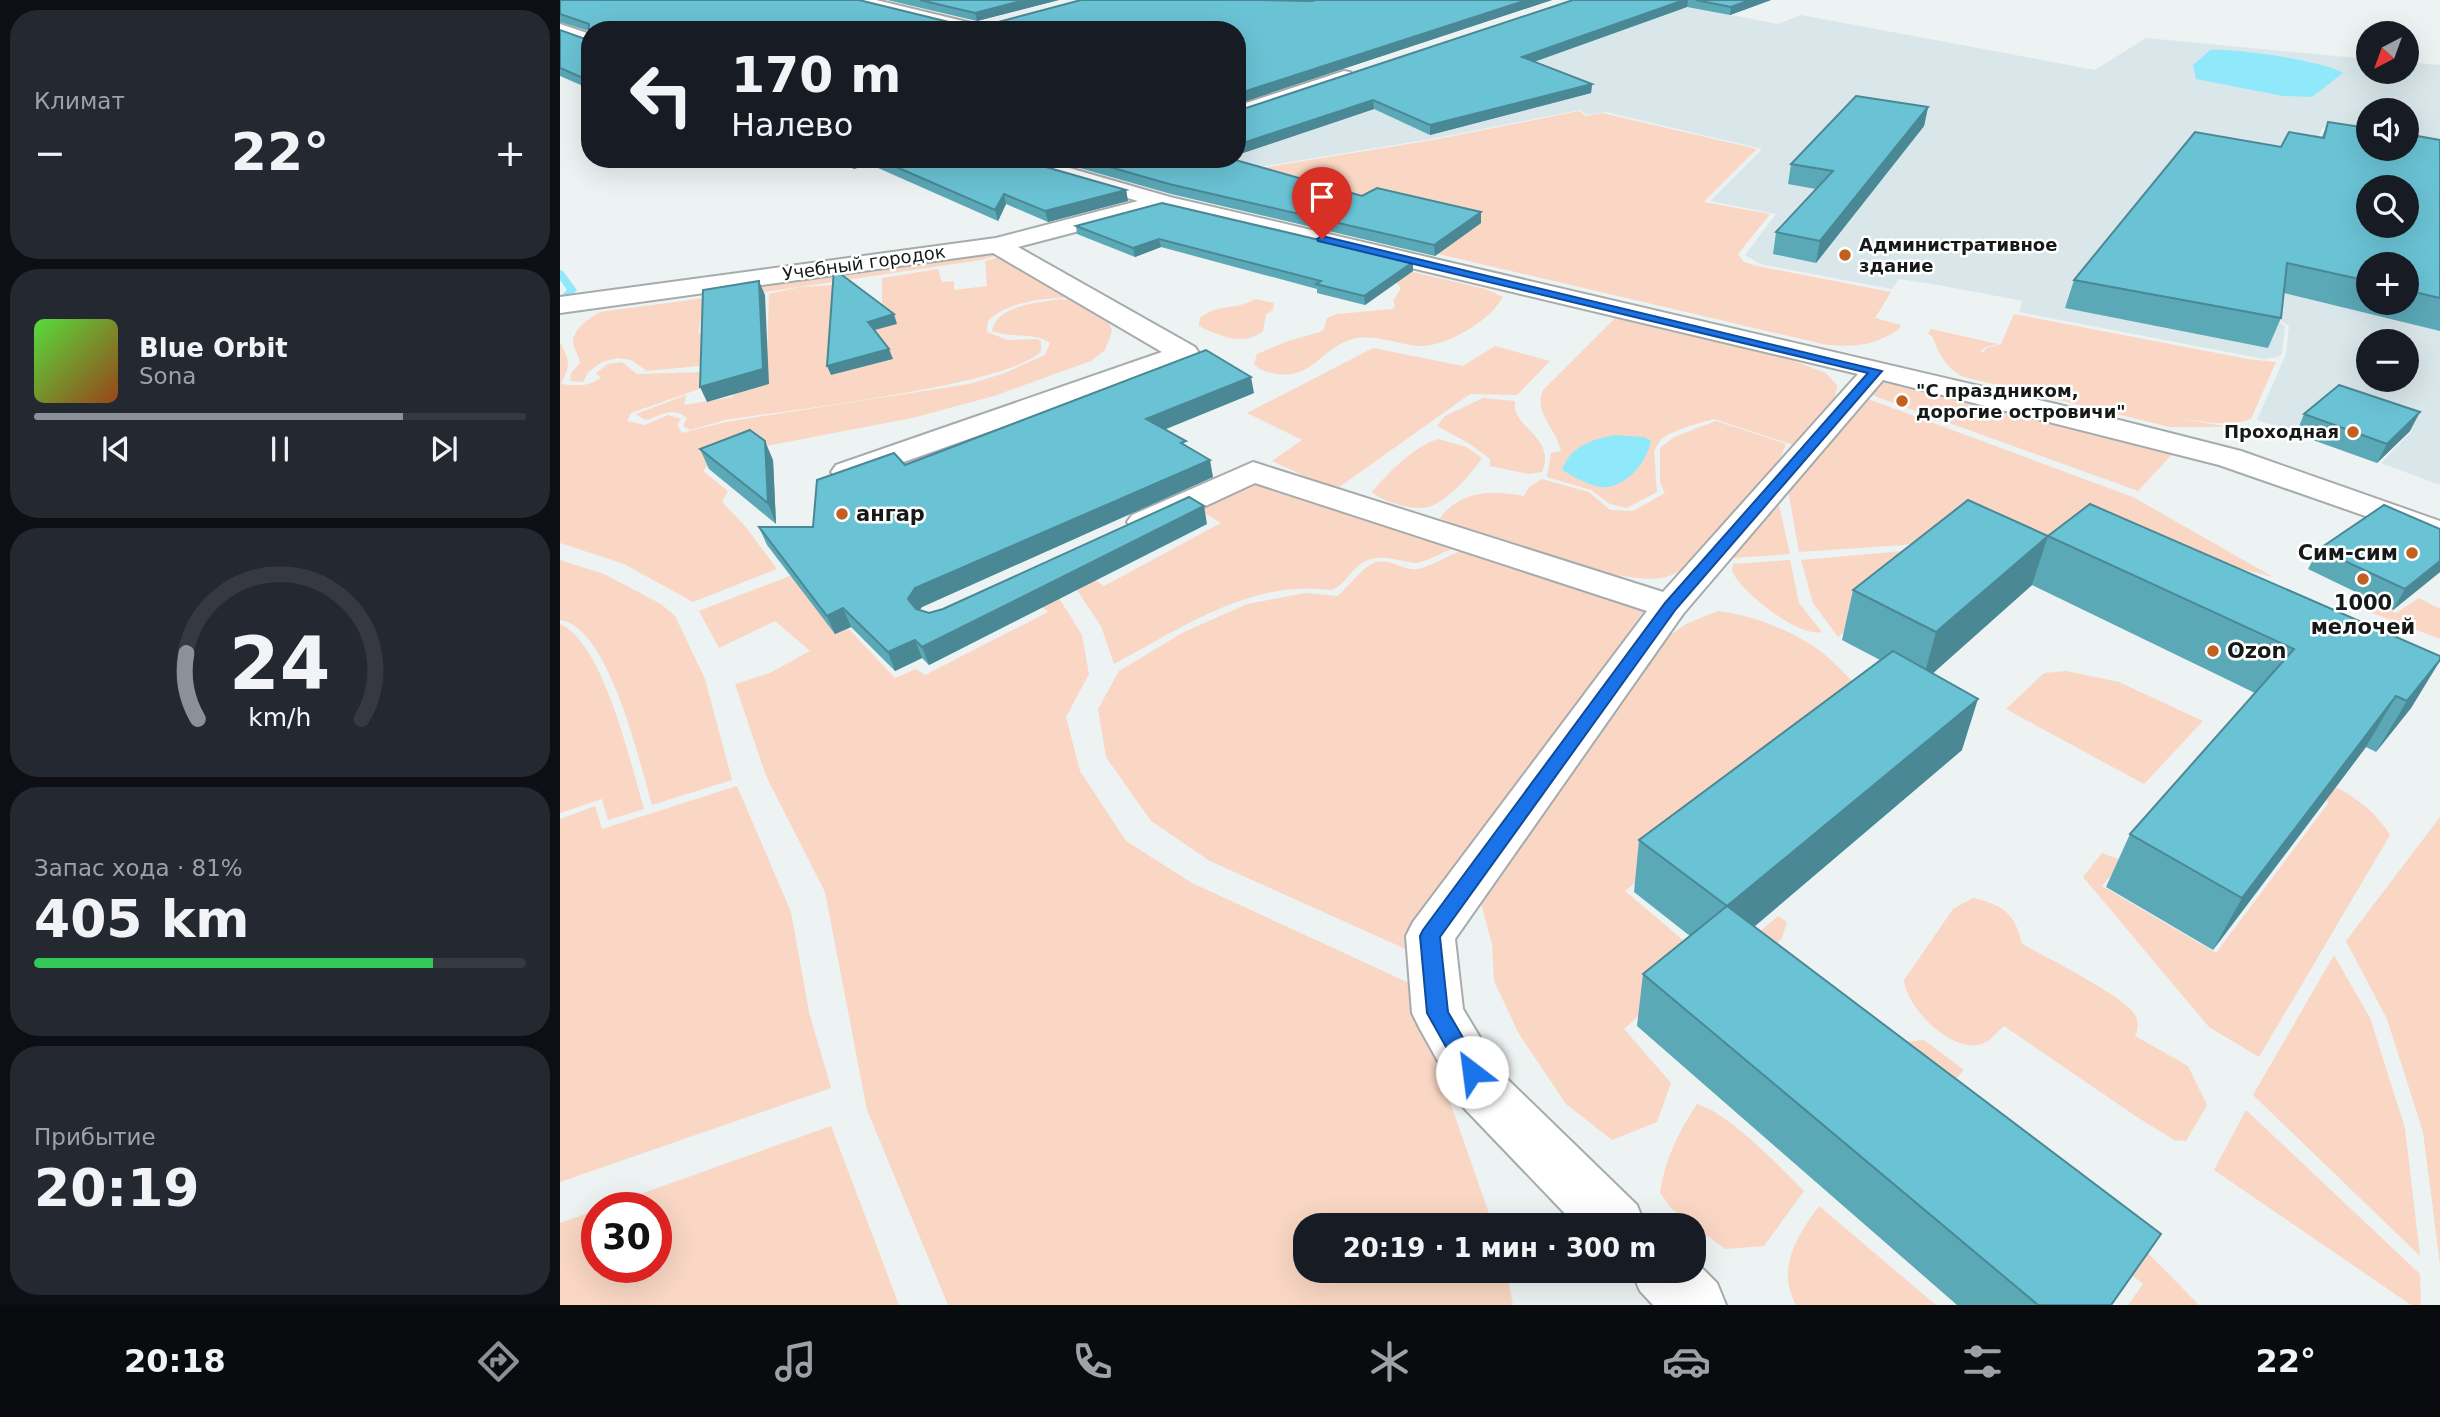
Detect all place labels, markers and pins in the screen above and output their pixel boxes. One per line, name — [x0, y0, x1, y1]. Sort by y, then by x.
pin — [1292, 167, 1352, 239]
place label: Административное здание — [1859, 234, 2057, 276]
marker: Административное здание — [1837, 247, 1853, 263]
place label: "С праздником, дорогие островичи" — [1916, 380, 2126, 422]
marker: "С праздником, дорогие островичи" — [1894, 393, 1910, 409]
place label: Проходная — [2224, 421, 2339, 442]
marker: Проходная — [2345, 424, 2361, 440]
place label: ангар — [856, 502, 925, 526]
marker: ангар — [834, 506, 850, 522]
place label: Сим-сим — [2298, 541, 2398, 565]
marker: Сим-сим — [2404, 545, 2420, 561]
marker: 1000 мелочей — [2355, 571, 2371, 587]
place label: 1000 мелочей — [2311, 591, 2415, 639]
place label: Ozon — [2227, 639, 2286, 663]
marker: Ozon — [2205, 643, 2221, 659]

